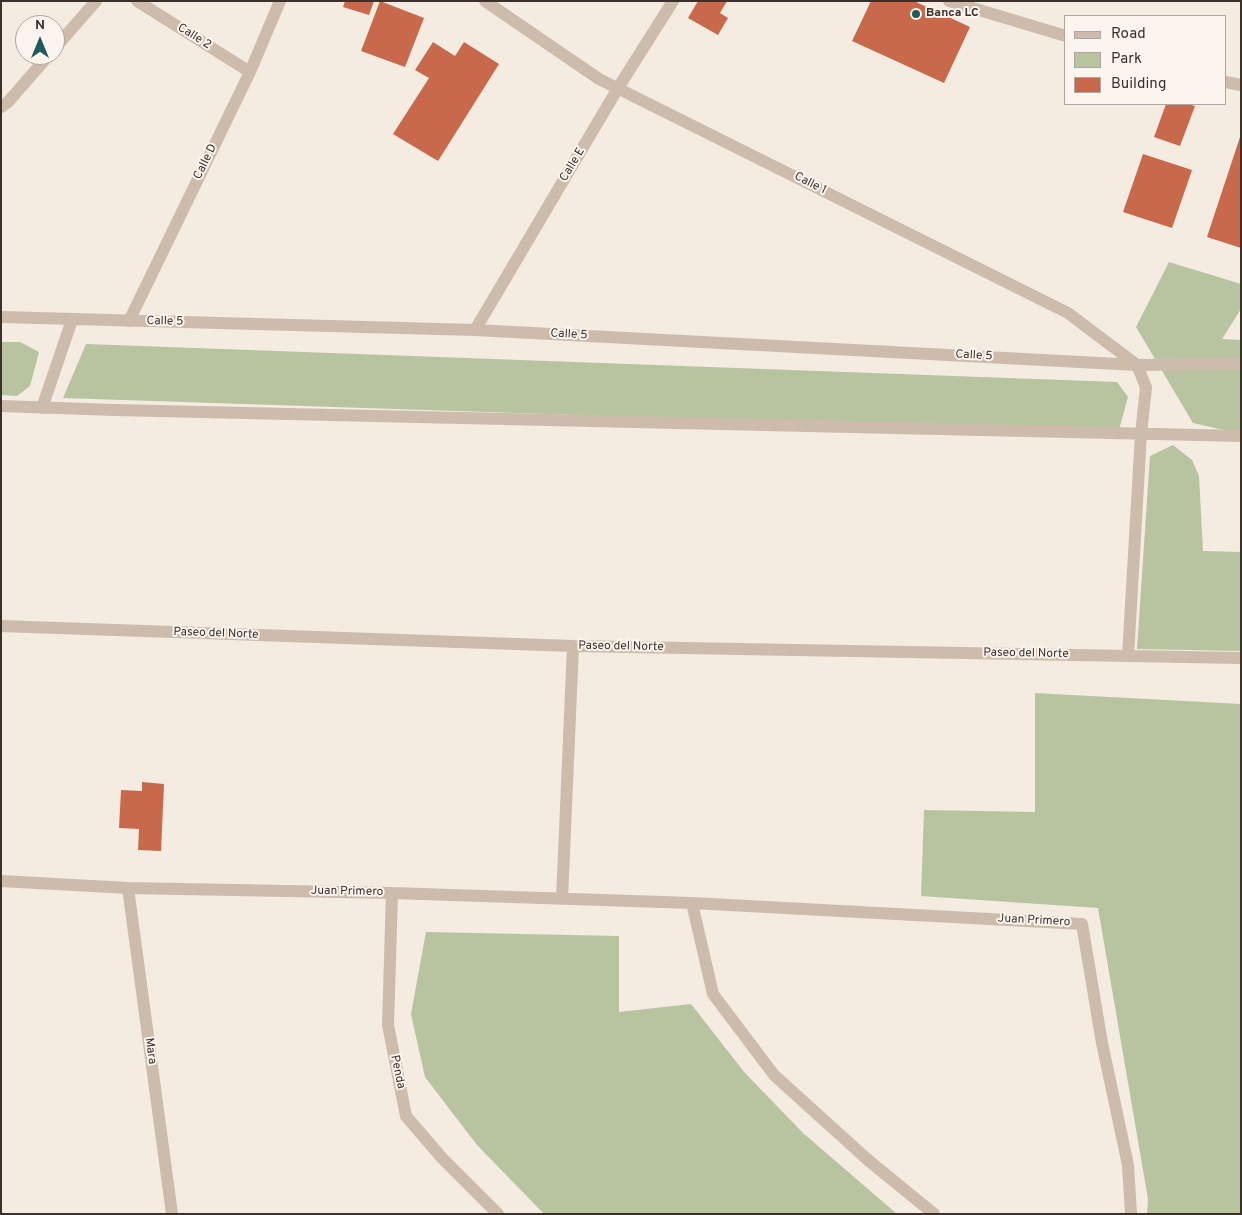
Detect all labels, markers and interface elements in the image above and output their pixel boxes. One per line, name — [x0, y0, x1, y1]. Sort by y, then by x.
place label: Banca LC — [926, 7, 979, 21]
marker: Banca LC — [910, 8, 922, 20]
north arrow — [15, 15, 65, 65]
legend — [1064, 15, 1227, 105]
text: N — [35, 17, 45, 34]
street label: Calle 2 — [175, 21, 213, 53]
text: Road — [1111, 25, 1146, 44]
text: Park — [1111, 50, 1142, 69]
text: Building — [1111, 75, 1166, 94]
street label: Calle D — [191, 142, 221, 182]
street label: Calle E — [557, 146, 589, 184]
street label: Calle 1 — [792, 170, 828, 198]
street label: Calle 5 — [146, 314, 184, 330]
street label: Calle 5 — [550, 327, 588, 343]
street label: Calle 5 — [955, 348, 993, 364]
street label: Paseo del Norte — [173, 625, 259, 643]
street label: Paseo del Norte — [578, 639, 664, 655]
street label: Paseo del Norte — [983, 646, 1069, 662]
street label: Juan Primero — [311, 884, 383, 900]
street label: Juan Primero — [997, 912, 1071, 930]
street label: Mara — [141, 1037, 159, 1065]
street label: Penda — [386, 1054, 408, 1090]

